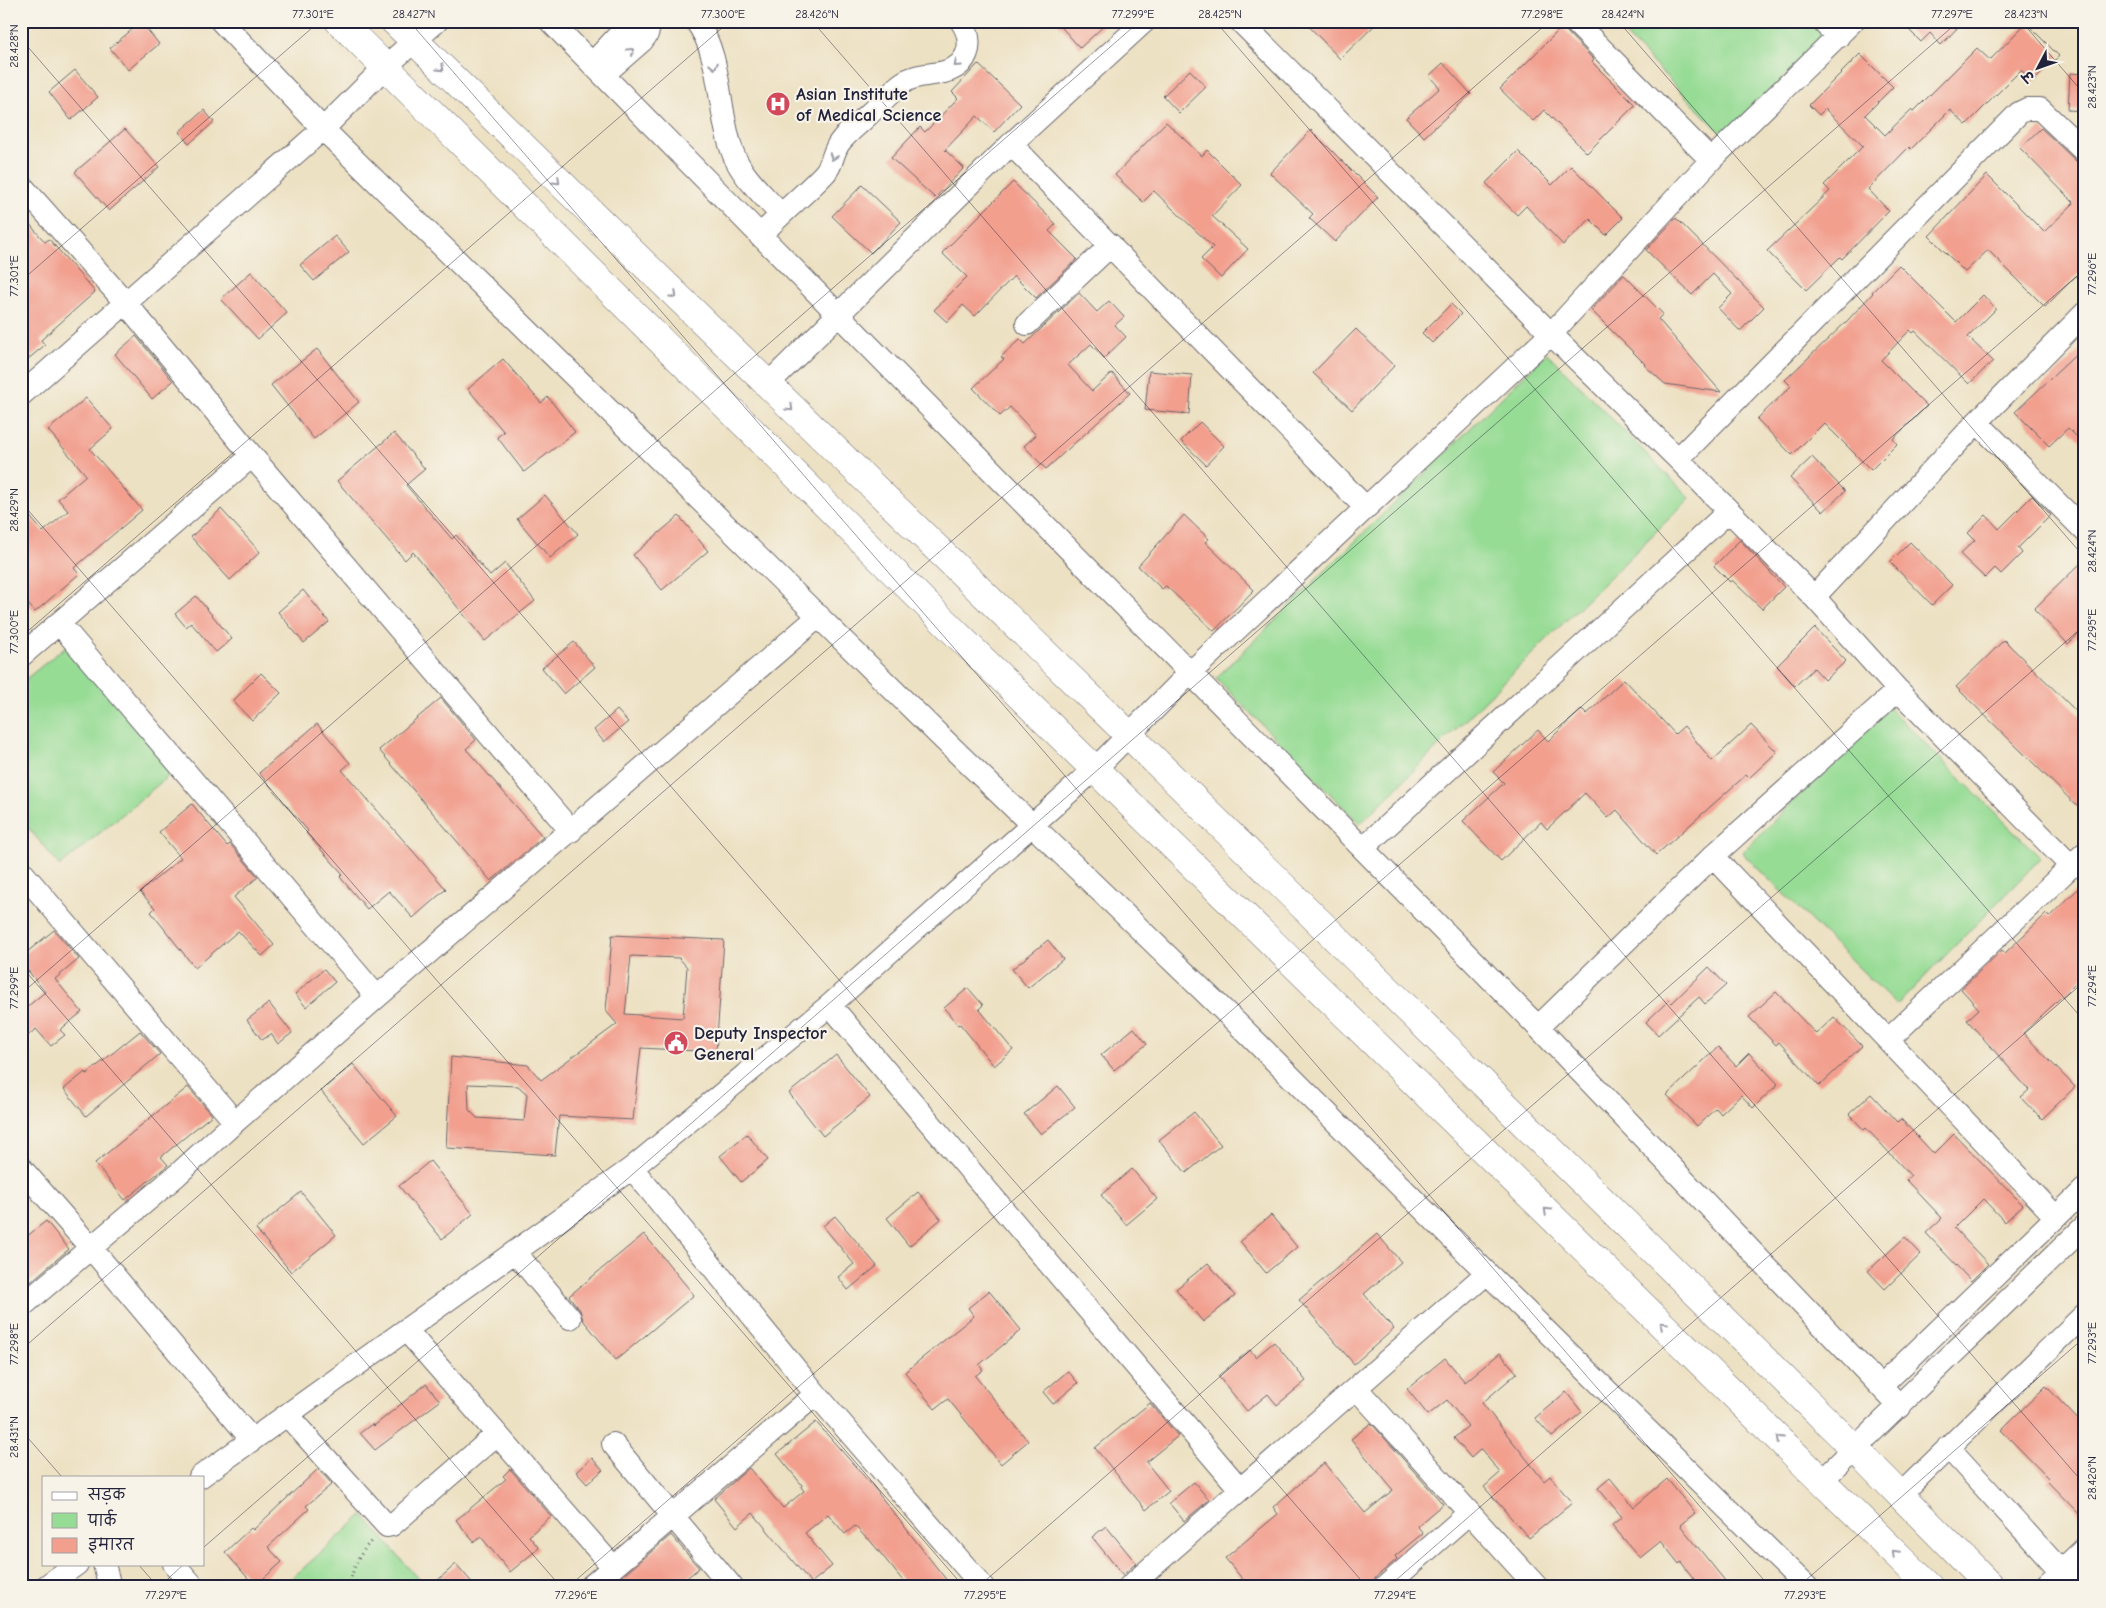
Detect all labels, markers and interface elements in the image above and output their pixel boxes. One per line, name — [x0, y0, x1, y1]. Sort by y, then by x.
text: 77.301°E — [292, 7, 334, 21]
text: 28.427°N — [393, 7, 435, 21]
text: 77.300°E — [701, 7, 745, 21]
text: 28.426°N — [795, 7, 839, 21]
text: 77.299°E — [1112, 7, 1154, 21]
text: 28.425°N — [1198, 7, 1242, 21]
text: 77.298°E — [1521, 7, 1563, 21]
text: 28.424°N — [1602, 7, 1644, 21]
text: 77.297°E — [1931, 7, 1973, 21]
text: 28.423°N — [2004, 7, 2048, 21]
text: 28.428°N — [7, 24, 21, 68]
north arrow — [2014, 42, 2064, 92]
one-way arrow — [625, 47, 634, 56]
one-way arrow — [954, 58, 963, 67]
one-way arrow — [708, 61, 718, 70]
one-way arrow — [435, 62, 444, 71]
text: 28.423°N — [2085, 65, 2099, 109]
text: उ — [2018, 66, 2039, 87]
place label: Asian Institute of Medical Science — [796, 84, 942, 126]
hospital icon: Asian Institute of Medical Science — [765, 91, 791, 117]
one-way arrow — [829, 152, 839, 161]
one-way arrow — [552, 175, 561, 184]
text: 77.296°E — [2085, 253, 2099, 295]
text: 77.301°E — [7, 255, 21, 297]
one-way arrow — [668, 289, 677, 298]
one-way arrow — [785, 402, 794, 411]
text: 28.429°N — [7, 488, 21, 532]
text: 28.424°N — [2085, 530, 2099, 572]
text: 77.295°E — [2085, 609, 2099, 651]
text: 77.300°E — [7, 610, 21, 654]
text: 77.294°E — [2085, 965, 2099, 1007]
text: 77.299°E — [7, 967, 21, 1009]
place label: Deputy Inspector General — [694, 1023, 827, 1065]
public building icon: Deputy Inspector General — [663, 1030, 689, 1056]
one-way arrow — [1544, 1208, 1553, 1217]
one-way arrow — [1660, 1322, 1669, 1331]
text: 77.293°E — [2085, 1322, 2099, 1364]
text: 77.298°E — [7, 1323, 21, 1365]
text: 28.431°N — [7, 1416, 21, 1458]
one-way arrow — [1776, 1435, 1785, 1444]
text: 28.426°N — [2085, 1456, 2099, 1500]
legend — [42, 1476, 205, 1566]
text: सड़क — [87, 1486, 126, 1505]
text: पार्क — [87, 1509, 118, 1530]
text: इमारत — [88, 1536, 135, 1554]
one-way arrow — [1892, 1549, 1901, 1558]
text: 77.297°E — [145, 1588, 187, 1602]
text: 77.296°E — [555, 1588, 597, 1602]
text: 77.295°E — [964, 1588, 1006, 1602]
text: 77.294°E — [1374, 1588, 1416, 1602]
text: 77.293°E — [1784, 1588, 1826, 1602]

